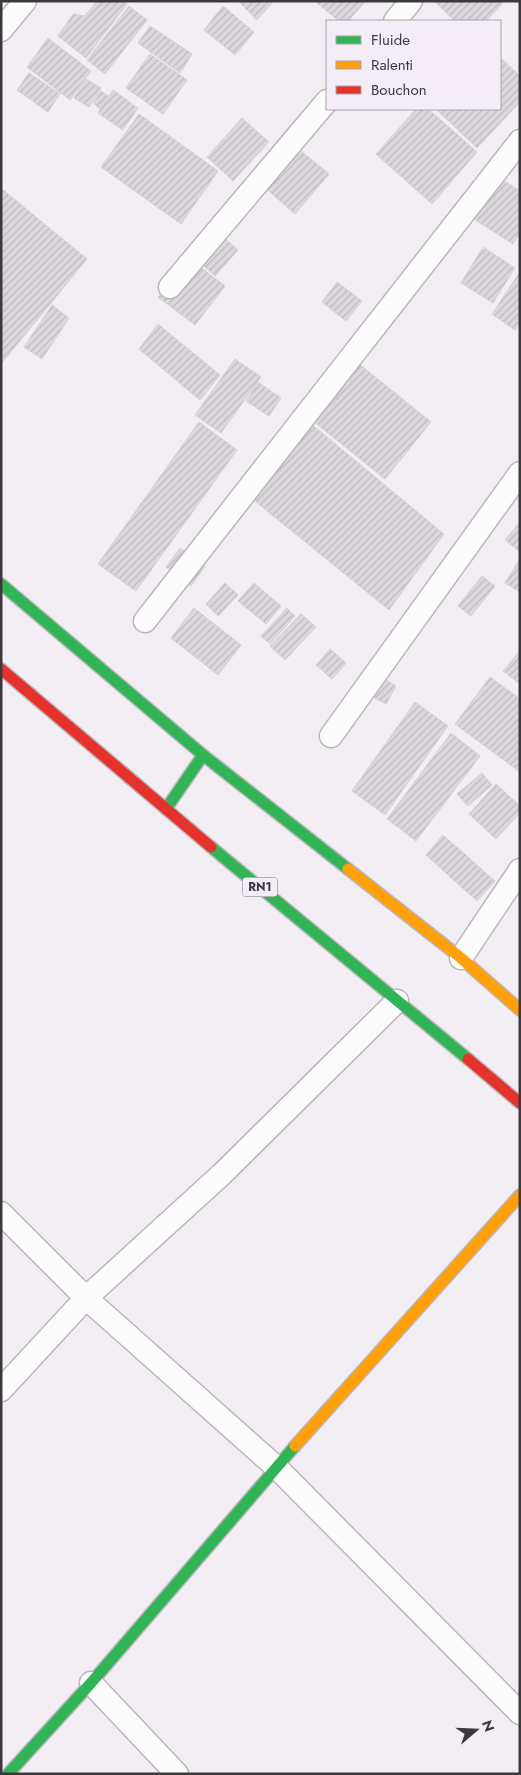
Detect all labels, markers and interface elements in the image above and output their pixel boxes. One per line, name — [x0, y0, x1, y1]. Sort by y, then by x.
legend — [326, 20, 501, 110]
text: Fluide — [371, 29, 410, 51]
text: Ralenti — [371, 54, 413, 76]
text: Bouchon — [371, 79, 427, 101]
road number: RN1 — [242, 878, 278, 896]
north arrow — [451, 1705, 501, 1755]
text: N — [477, 1717, 500, 1734]

